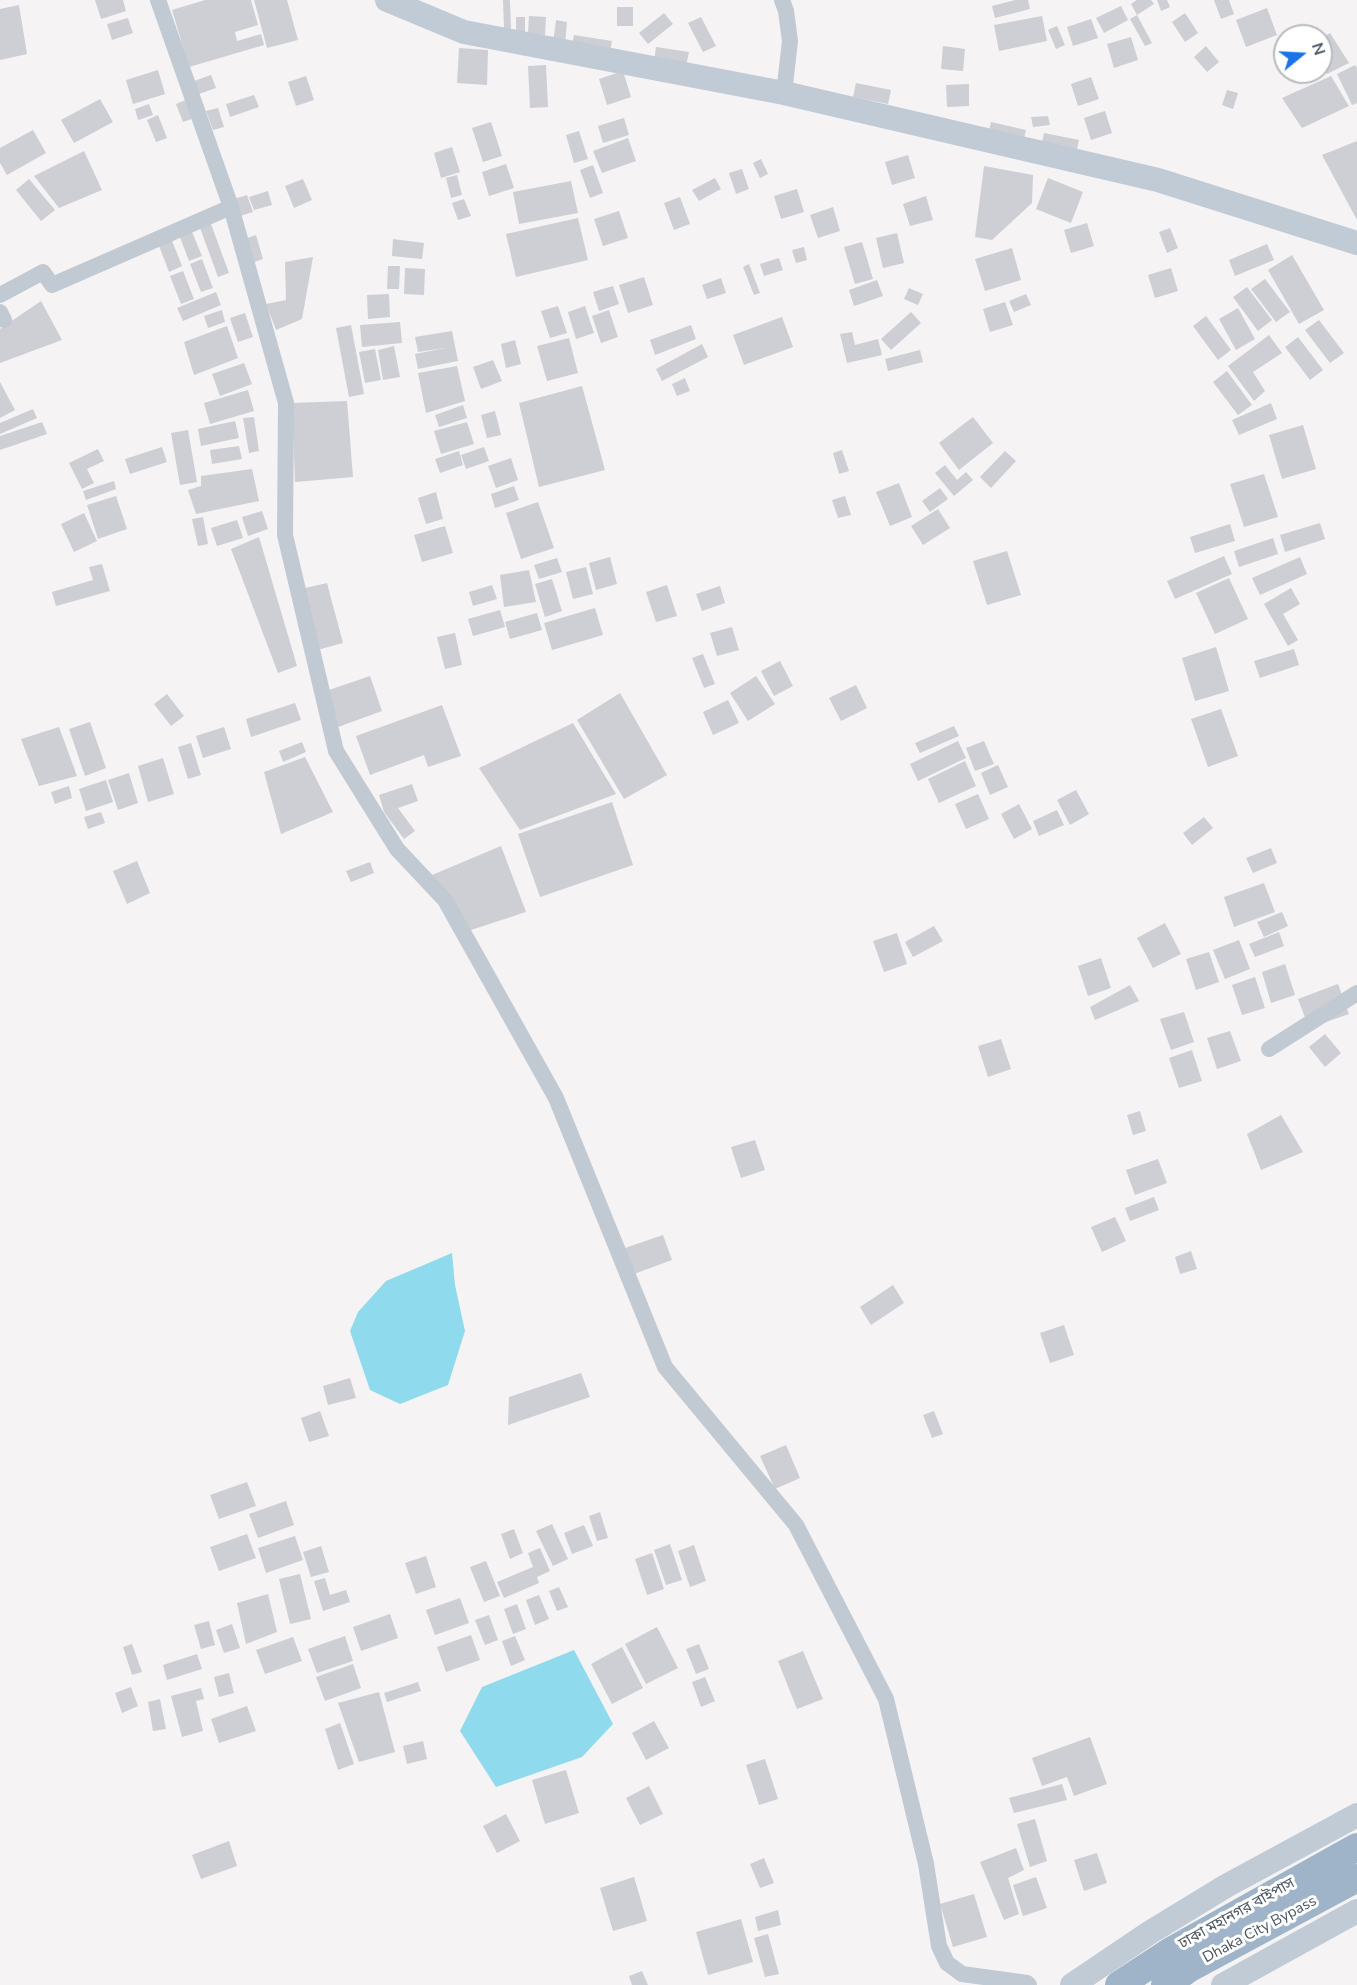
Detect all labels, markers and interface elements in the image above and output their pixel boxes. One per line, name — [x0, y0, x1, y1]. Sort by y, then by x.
north arrow — [1273, 24, 1333, 84]
text: N — [1306, 40, 1331, 58]
street label: ঢাকা মহানগর বাইপাস — [1176, 1875, 1298, 1953]
street label: Dhaka City Bypass — [1200, 1892, 1320, 1968]

